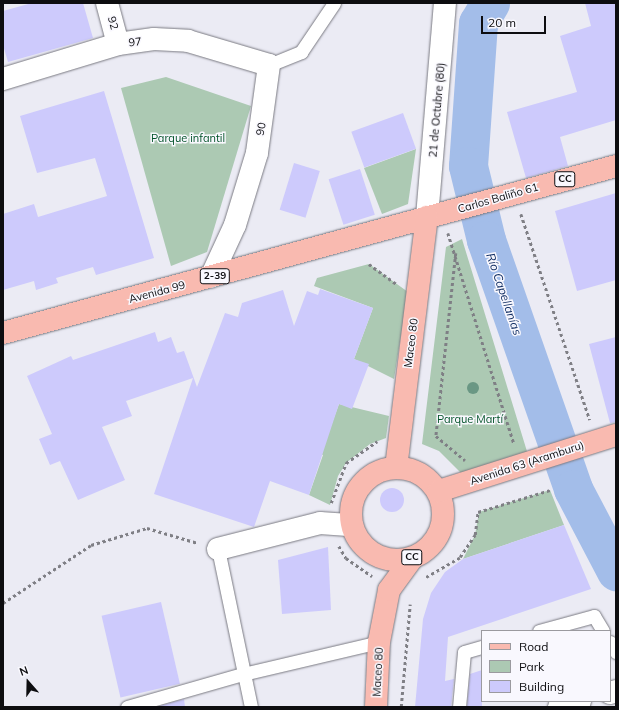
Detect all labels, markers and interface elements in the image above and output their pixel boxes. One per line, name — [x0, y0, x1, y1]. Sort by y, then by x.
scale bar — [483, 8, 548, 34]
street label: 92 — [105, 15, 121, 31]
text: 20 m — [488, 15, 516, 30]
street label: 97 — [128, 35, 142, 49]
street label: 21 de Octubre (80) — [426, 62, 448, 158]
street label: 90 — [253, 121, 269, 137]
park label: Parque infantil — [151, 131, 225, 145]
road number: CC — [554, 171, 576, 187]
street label: Carlos Baliño 61 — [456, 180, 540, 216]
water label: Río Capellanías — [483, 251, 525, 337]
road number: 2-39 — [199, 268, 231, 284]
street label: Avenida 99 — [127, 278, 187, 306]
street label: Maceo 80 — [401, 318, 421, 368]
park label: Parque Martí — [437, 412, 503, 426]
street label: Avenida 63 (Aramburu) — [468, 438, 586, 488]
road number: CC — [401, 549, 423, 565]
legend — [481, 630, 611, 702]
text: Road — [519, 639, 548, 654]
street label: Maceo 80 — [370, 647, 386, 697]
text: Park — [519, 659, 544, 674]
north arrow — [8, 662, 48, 702]
text: N — [18, 663, 30, 679]
text: Building — [519, 679, 564, 694]

